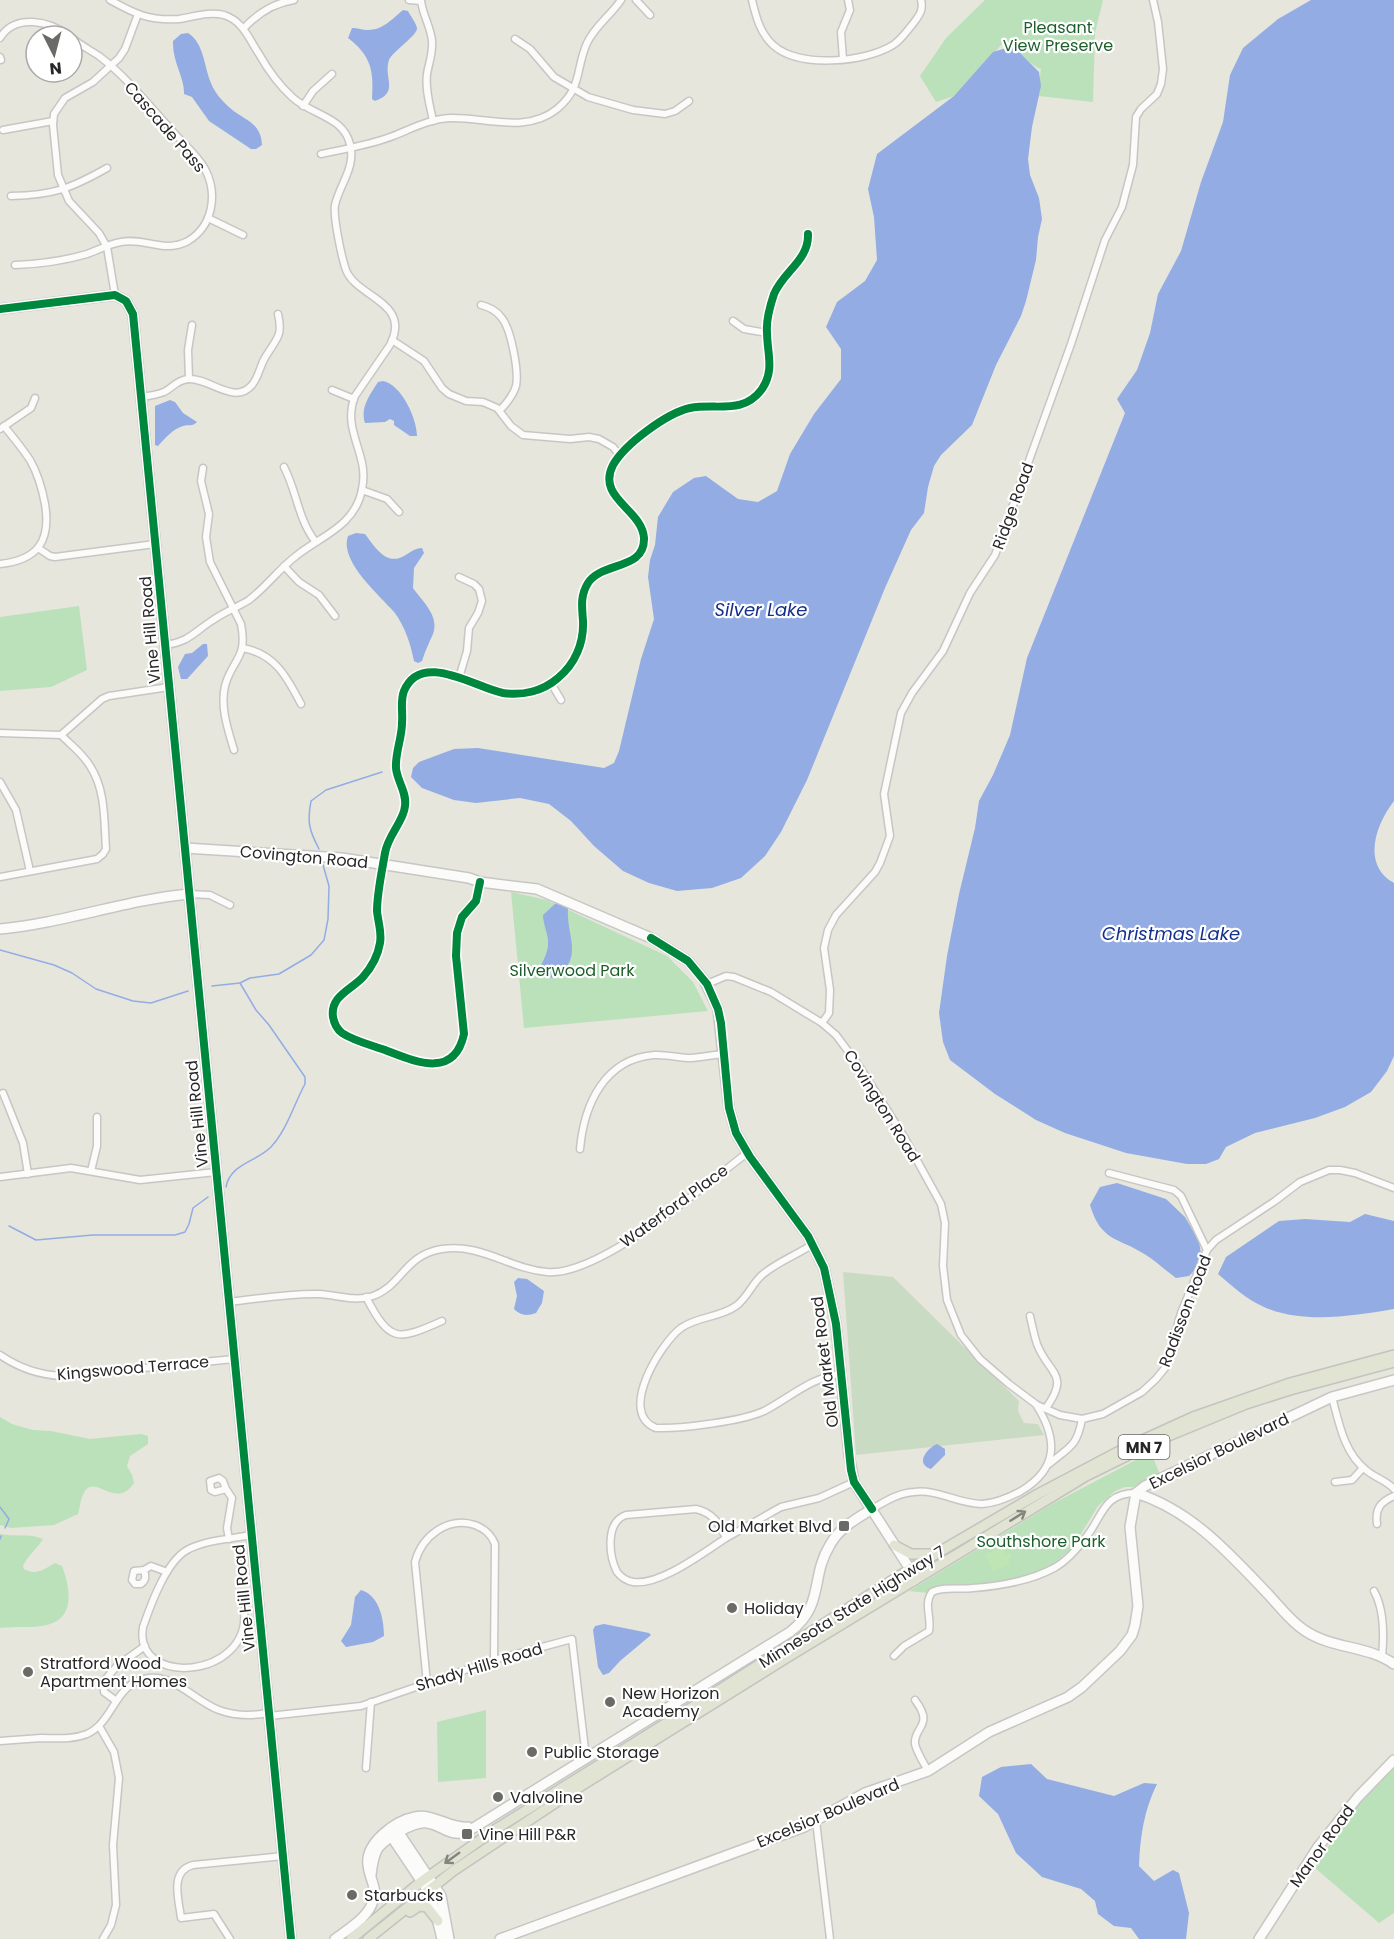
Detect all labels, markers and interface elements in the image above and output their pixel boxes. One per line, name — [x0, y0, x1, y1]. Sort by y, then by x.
park label: Pleasant View Preserve — [1003, 16, 1113, 57]
north arrow — [24, 24, 84, 84]
text: N — [48, 56, 63, 80]
street label: Cascade Pass — [119, 76, 211, 178]
street label: Ridge Road — [987, 459, 1039, 553]
street label: Vine Hill Road — [134, 575, 166, 685]
water label: Silver Lake — [714, 597, 808, 622]
street label: Covington Road — [239, 840, 369, 874]
water label: Christmas Lake — [1102, 921, 1240, 946]
park label: Silverwood Park — [509, 959, 635, 982]
street label: Covington Road — [838, 1045, 926, 1167]
street label: Vine Hill Road — [180, 1059, 214, 1169]
street label: Waterford Place — [615, 1159, 733, 1253]
street label: Radisson Road — [1153, 1252, 1217, 1370]
street label: Old Market Road — [806, 1295, 844, 1429]
street label: Kingswood Terrace — [56, 1350, 210, 1386]
street label: Excelsior Boulevard — [1145, 1407, 1293, 1495]
road number: MN 7 — [1118, 1435, 1170, 1459]
one-way arrow — [1009, 1510, 1026, 1522]
place label: Old Market Blvd — [708, 1515, 832, 1538]
marker: Old Market Blvd — [837, 1519, 851, 1533]
park label: Southshore Park — [976, 1530, 1106, 1553]
street label: Minnesota State Highway 7 — [754, 1540, 950, 1674]
street label: Vine Hill Road — [227, 1543, 261, 1653]
place label: Holiday — [744, 1597, 804, 1620]
marker: Holiday — [725, 1601, 739, 1615]
street label: Shady Hills Road — [413, 1637, 545, 1697]
place label: Stratford Wood Apartment Homes — [40, 1652, 187, 1693]
marker: Stratford Wood Apartment Homes — [21, 1665, 35, 1679]
place label: New Horizon Academy — [622, 1682, 720, 1723]
marker: New Horizon Academy — [603, 1695, 617, 1709]
place label: Public Storage — [544, 1741, 659, 1764]
marker: Public Storage — [525, 1745, 539, 1759]
street label: Excelsior Boulevard — [753, 1773, 903, 1853]
place label: Valvoline — [510, 1786, 583, 1809]
marker: Valvoline — [491, 1790, 505, 1804]
street label: Manor Road — [1284, 1800, 1360, 1892]
place label: Vine Hill P&R — [479, 1823, 576, 1846]
marker: Vine Hill P&R — [460, 1827, 474, 1841]
one-way arrow — [445, 1852, 461, 1865]
place label: Starbucks — [364, 1884, 443, 1907]
marker: Starbucks — [345, 1888, 359, 1902]

